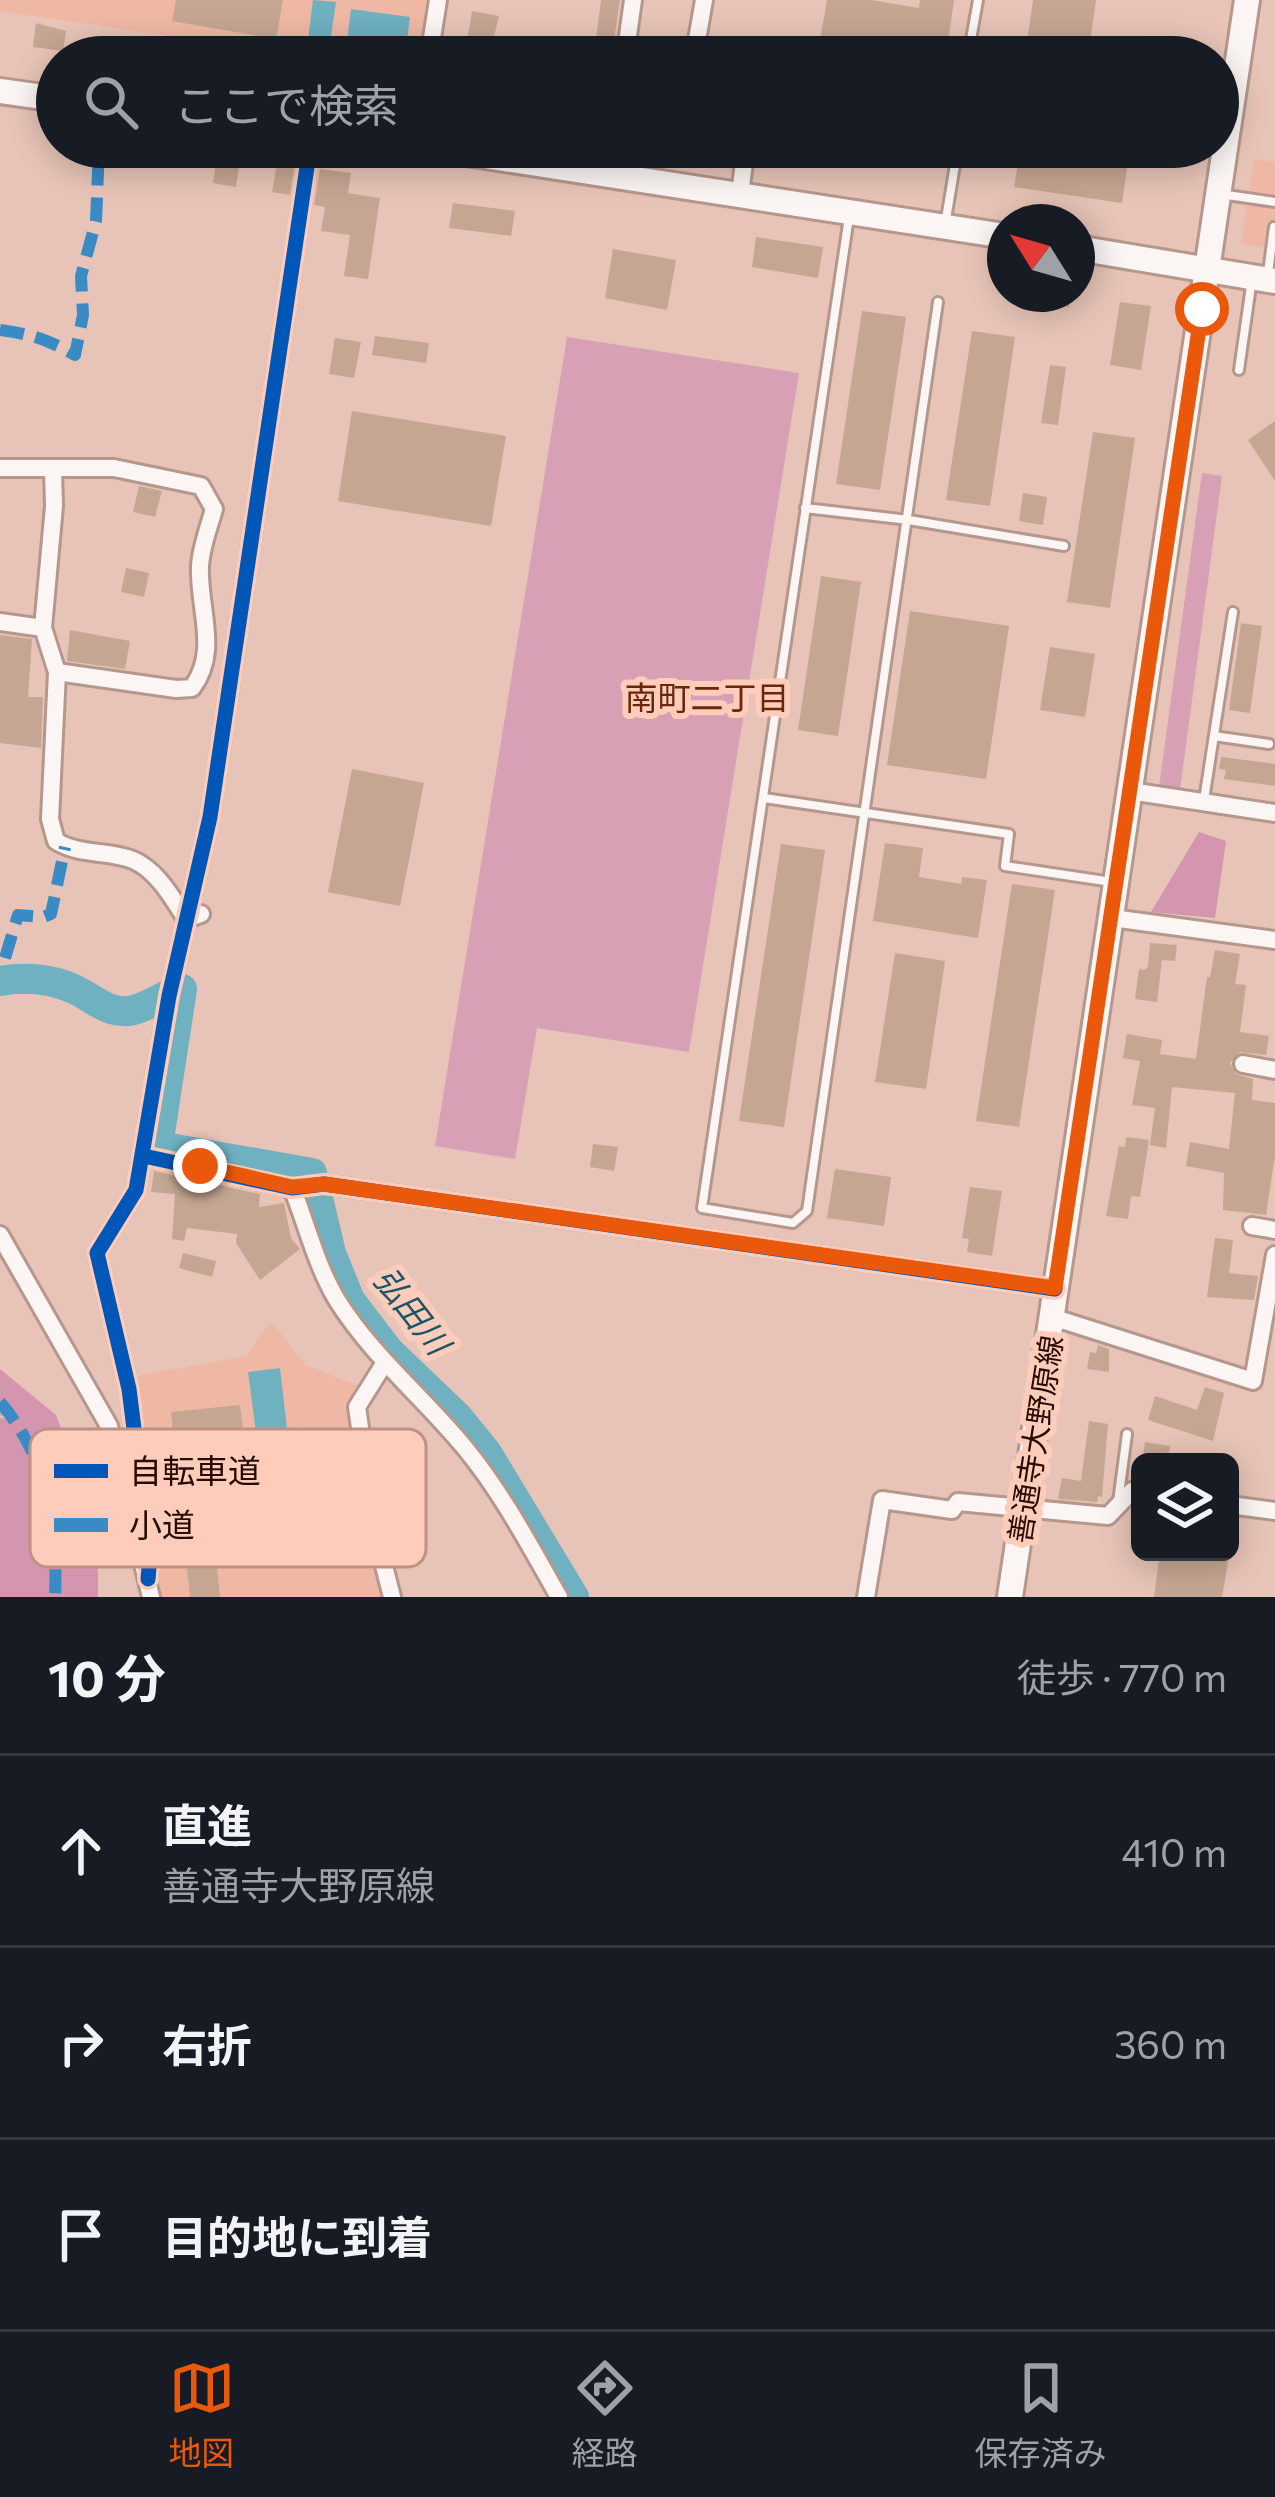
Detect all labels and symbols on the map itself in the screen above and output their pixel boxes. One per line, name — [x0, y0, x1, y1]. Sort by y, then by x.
north arrow — [987, 204, 1095, 312]
route start — [1175, 282, 1229, 336]
district label: 南町二丁目 — [625, 676, 790, 717]
route end — [173, 1139, 227, 1193]
water label: 弘田川 — [366, 1258, 461, 1364]
street label: 善通寺大野原線 — [999, 1332, 1069, 1546]
legend — [30, 1429, 426, 1567]
text: 自転車道 — [129, 1449, 261, 1490]
text: 小道 — [129, 1503, 195, 1544]

